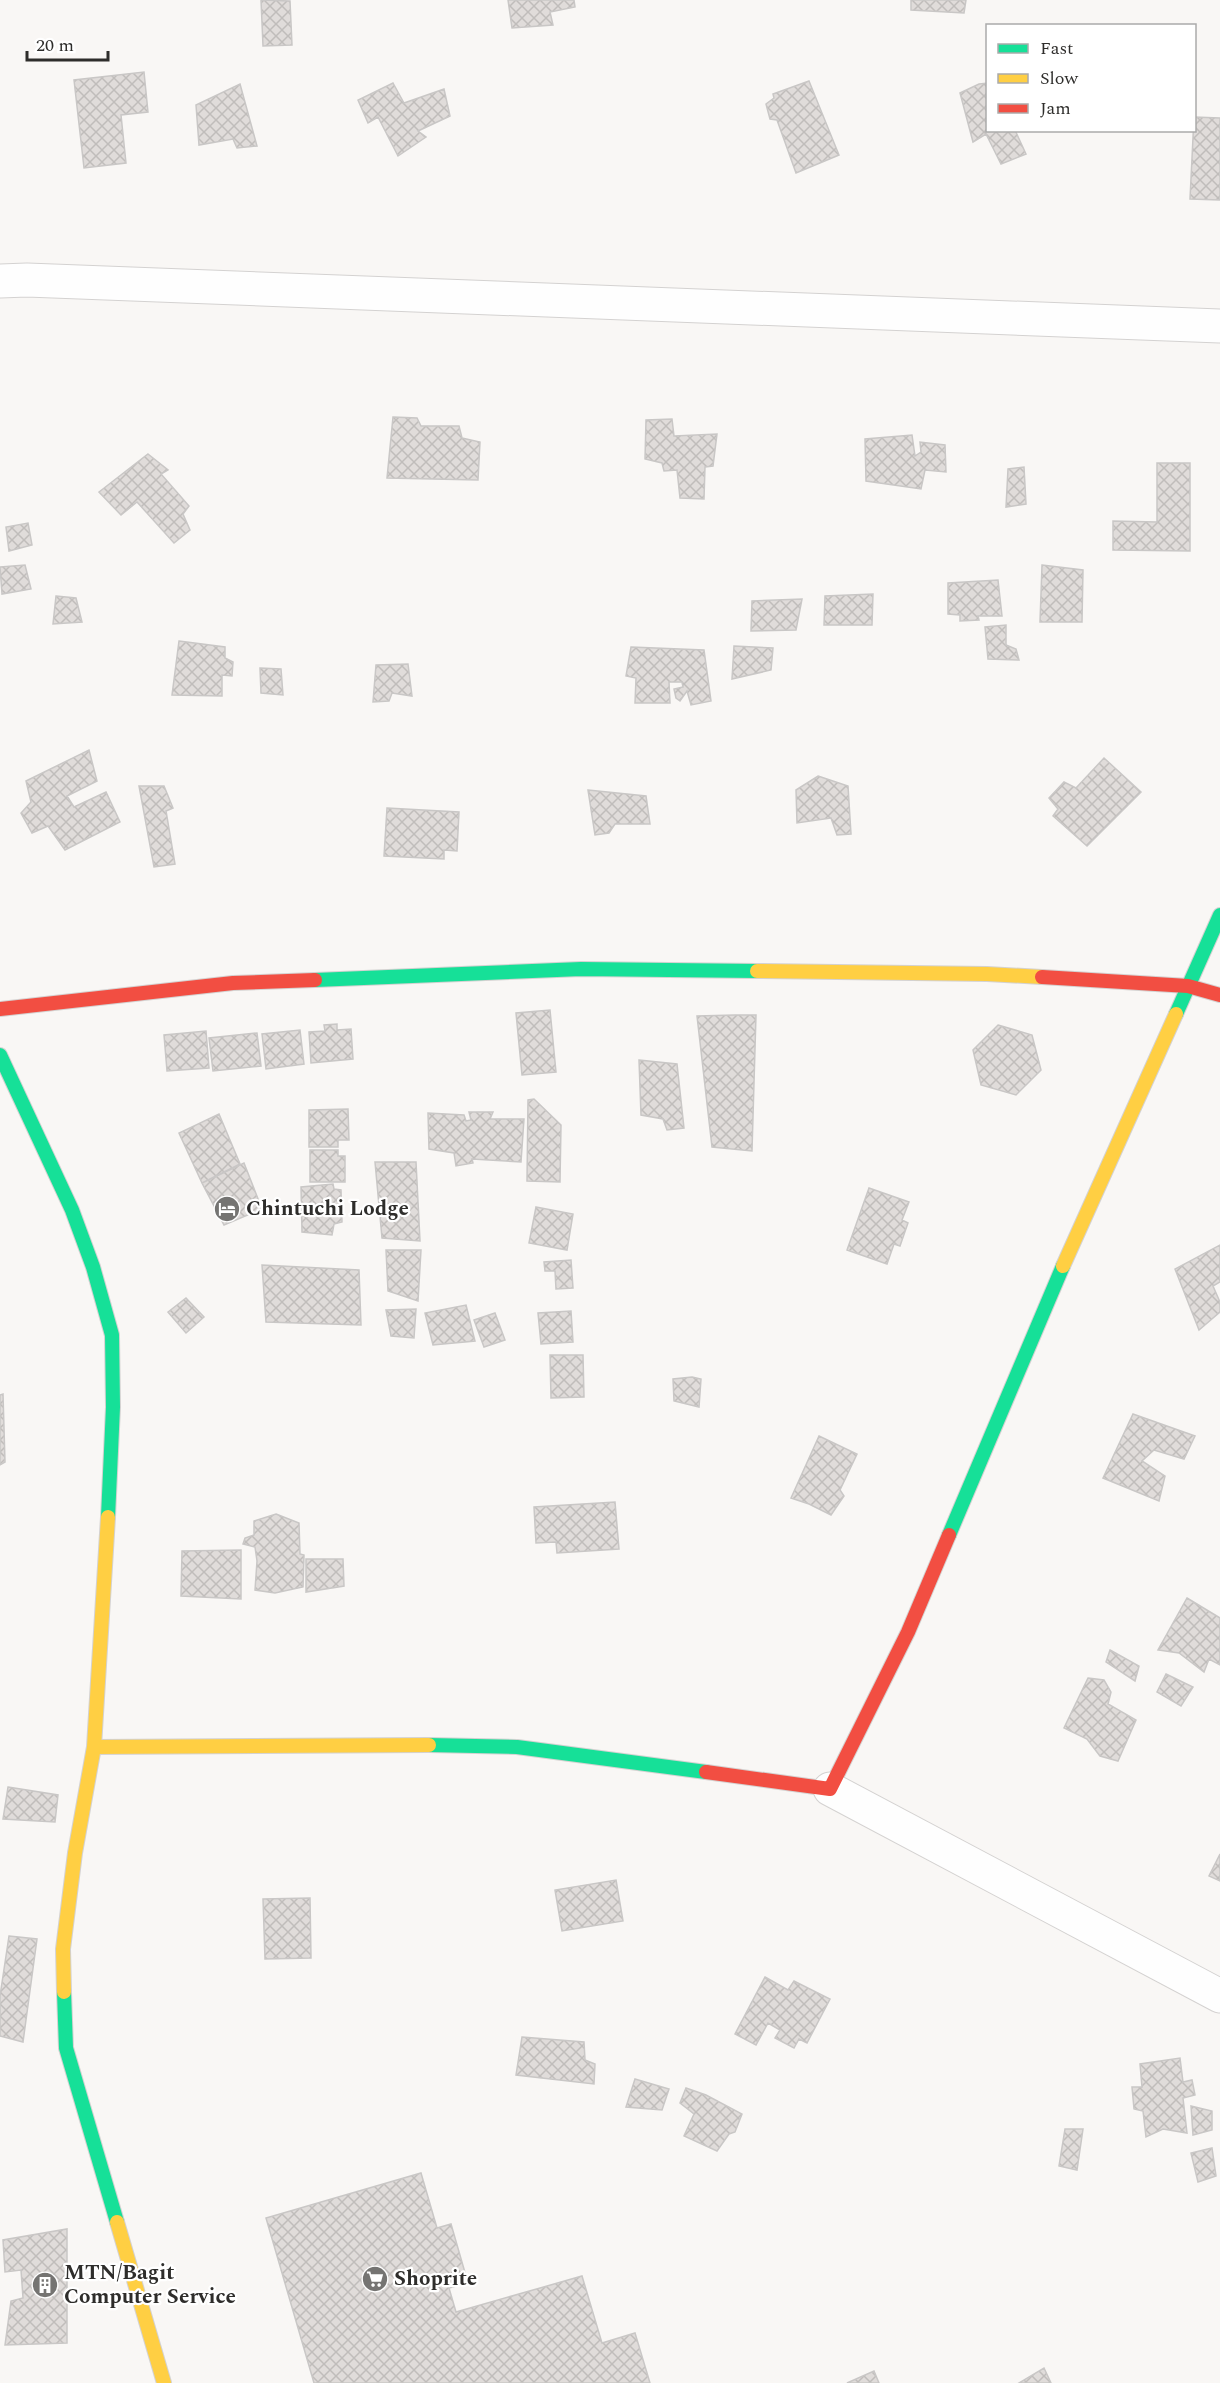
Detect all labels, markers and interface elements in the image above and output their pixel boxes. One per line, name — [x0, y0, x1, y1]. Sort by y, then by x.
scale bar — [27, 24, 108, 62]
legend — [986, 24, 1196, 132]
text: 20 m — [36, 32, 74, 59]
text: Fast — [1040, 35, 1073, 62]
text: Slow — [1040, 65, 1079, 92]
text: Jam — [1040, 95, 1071, 122]
place label: Chintuchi Lodge — [246, 1193, 409, 1225]
hotel icon: Chintuchi Lodge — [212, 1194, 242, 1224]
place label: MTN/Bagit Computer Service — [64, 2257, 236, 2313]
place label: Shoprite — [394, 2263, 477, 2295]
supermarket icon: Shoprite — [360, 2264, 390, 2294]
building icon: MTN/Bagit Computer Service — [30, 2270, 60, 2300]

